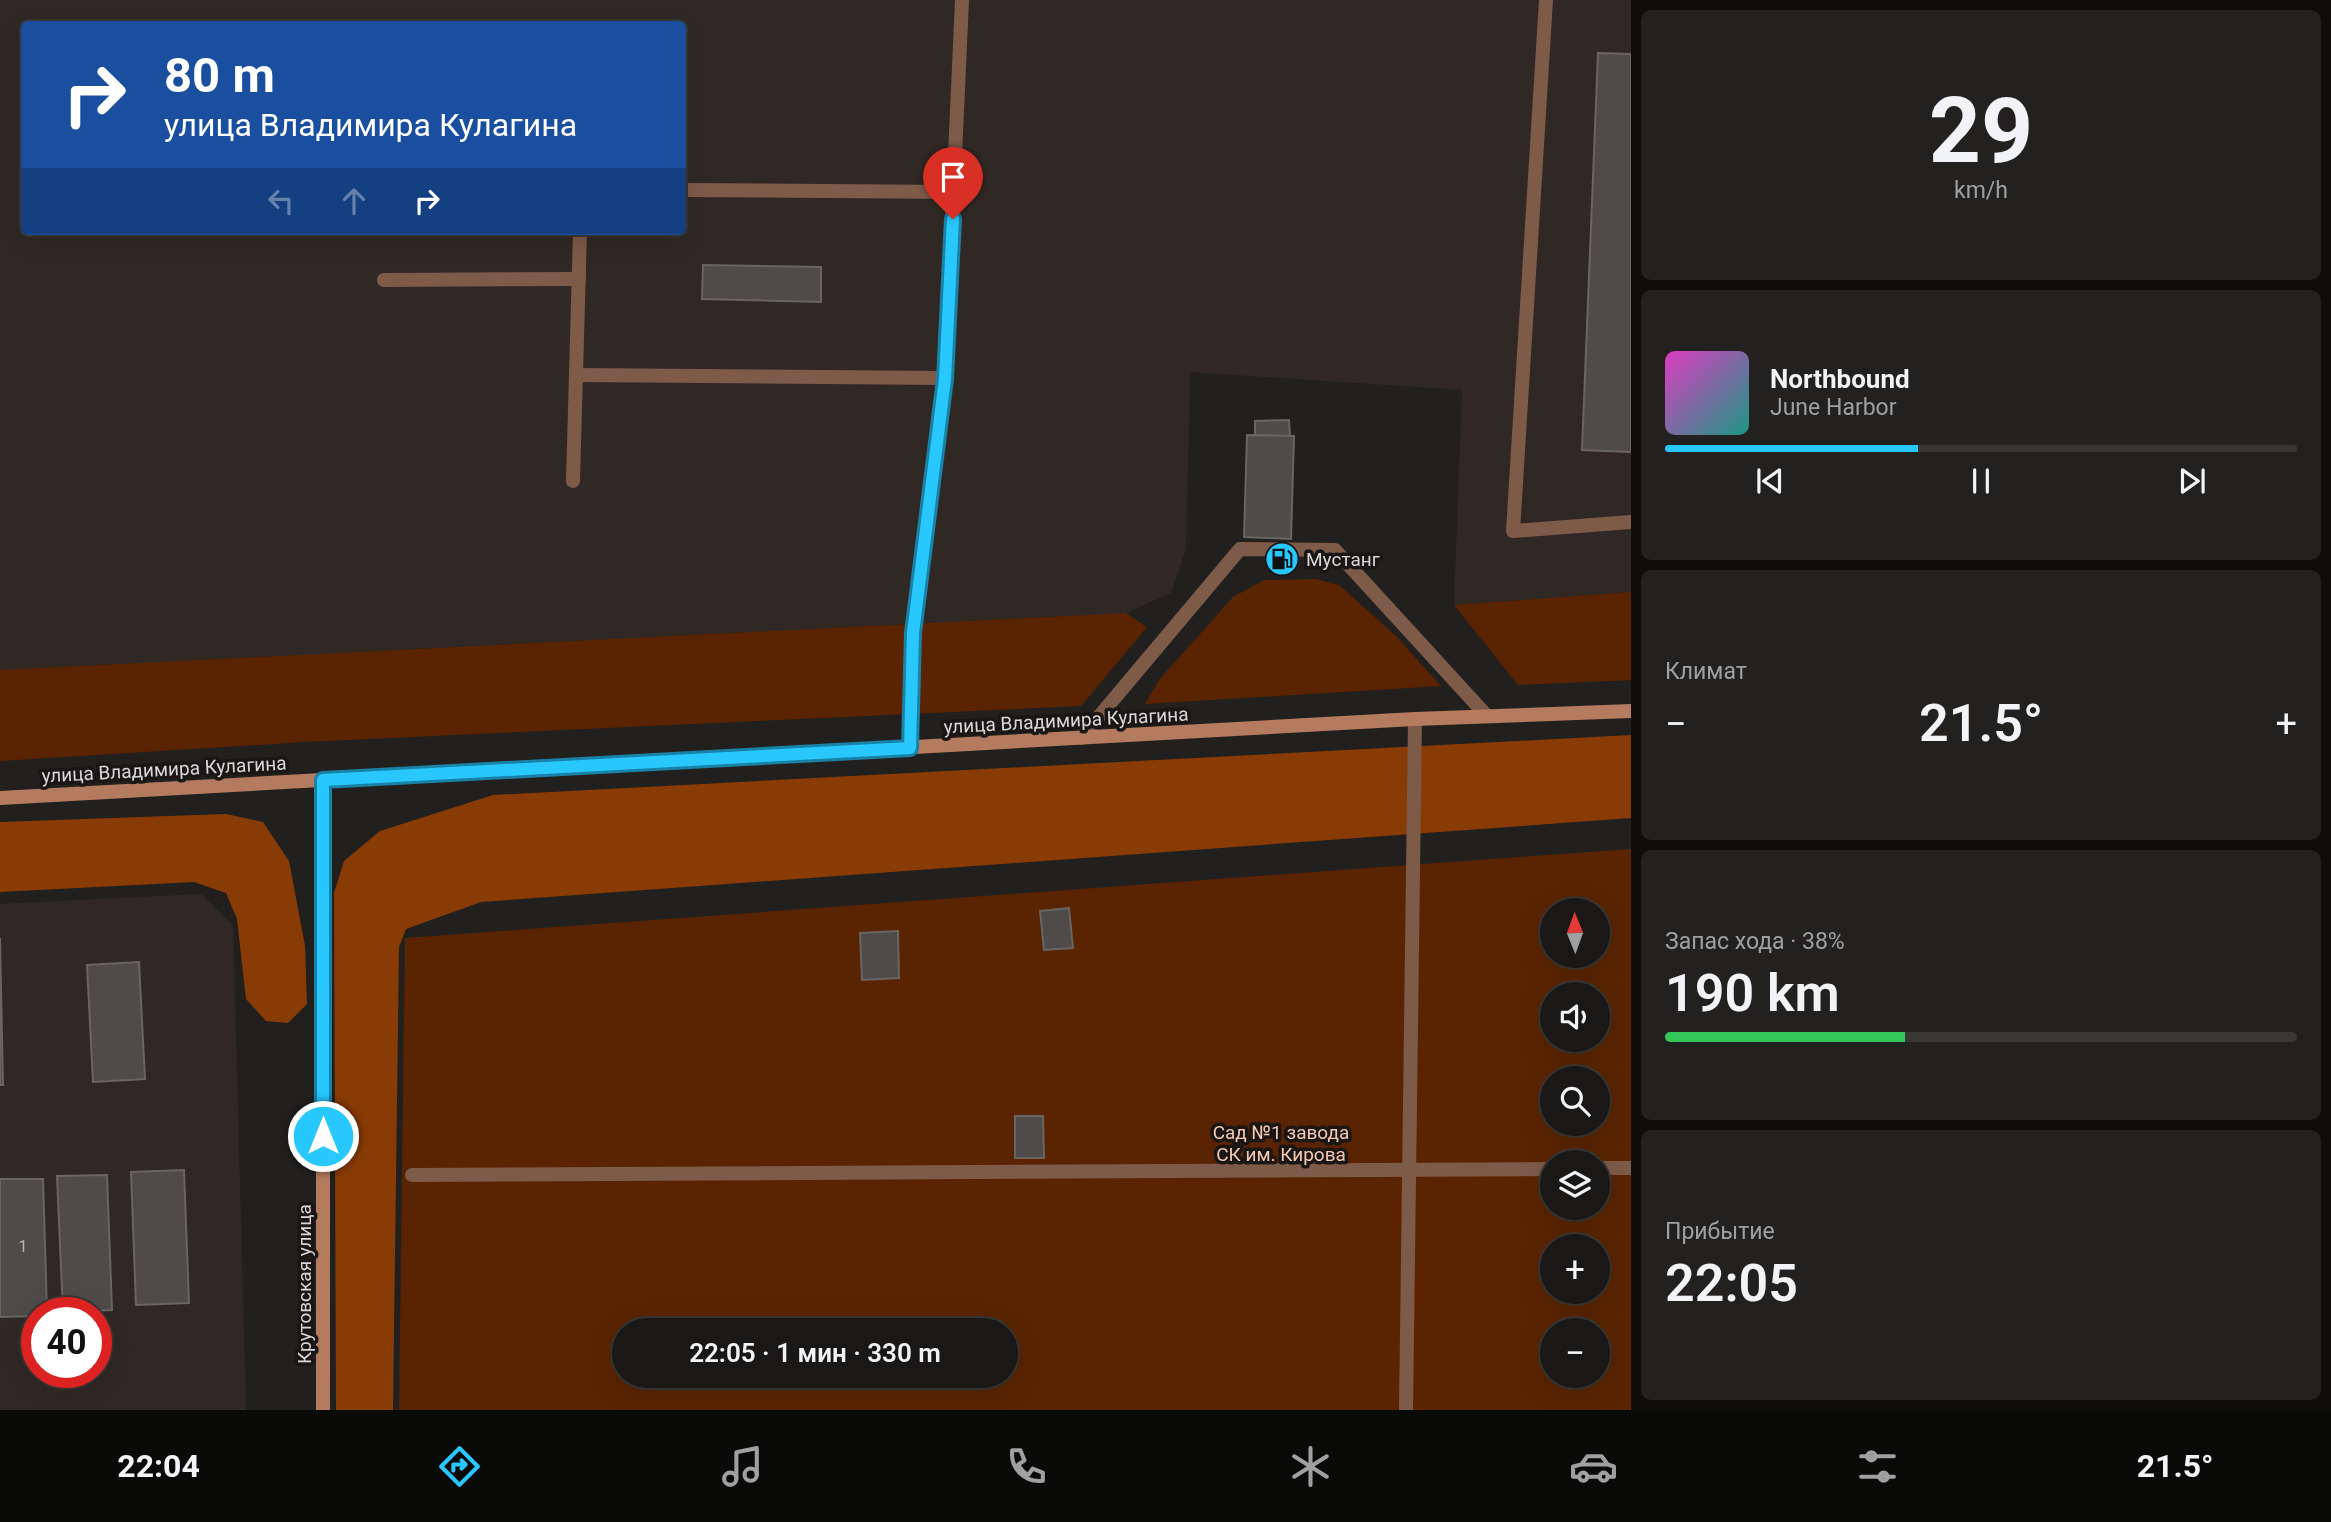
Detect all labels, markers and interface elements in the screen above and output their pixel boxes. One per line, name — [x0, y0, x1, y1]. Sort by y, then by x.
text: 80 m — [164, 47, 275, 104]
icon: right — [49, 49, 140, 140]
text: 29 — [1929, 78, 2033, 184]
text: улица Владимира Кулагина — [164, 106, 577, 144]
pin — [923, 147, 983, 219]
icon: arrive — [934, 158, 972, 196]
text: km/h — [1954, 177, 2008, 204]
icon: left — [262, 182, 300, 220]
icon: ahead — [335, 182, 373, 220]
icon: right — [408, 182, 446, 220]
text: Northbound — [1770, 364, 1910, 394]
text: June Harbor — [1770, 394, 1897, 421]
icon: previous — [1751, 462, 1789, 500]
icon: pause — [1962, 462, 2000, 500]
icon: next — [2173, 462, 2211, 500]
fuel station icon: Мустанг — [1263, 540, 1301, 578]
place label: Мустанг — [1306, 548, 1380, 571]
text: Климат — [1665, 658, 1747, 685]
text: 21.5° — [1919, 693, 2043, 754]
text: − — [1665, 702, 1687, 746]
text: + — [2275, 702, 2297, 746]
street label: улица Владимира Кулагина — [943, 703, 1189, 738]
street label: улица Владимира Кулагина — [41, 752, 287, 787]
north arrow — [1540, 898, 1610, 968]
map controls — [1540, 898, 1610, 1388]
text: Запас хода · 38% — [1665, 928, 1845, 955]
text: 190 km — [1665, 963, 1840, 1024]
button: sound — [1540, 982, 1610, 1052]
button: search — [1540, 1066, 1610, 1136]
position arrow — [286, 1099, 360, 1173]
park label: Сад №1 завода СК им. Кирова — [1213, 1121, 1349, 1166]
button: layers — [1540, 1150, 1610, 1220]
street label: Крутовская улица — [293, 1204, 316, 1364]
text: Прибытие — [1665, 1218, 1775, 1245]
button: + — [1540, 1234, 1610, 1304]
house number: 1 — [19, 1237, 28, 1256]
text: 22:05 — [1665, 1253, 1798, 1314]
speed limit sign: 40 — [21, 1297, 112, 1388]
button: − — [1540, 1318, 1610, 1388]
text: 22:05 · 1 мин · 330 m — [689, 1338, 941, 1368]
icon: directions — [435, 1442, 484, 1491]
icon: music — [718, 1442, 767, 1491]
icon: phone — [1002, 1442, 1051, 1491]
icon: climate — [1286, 1442, 1335, 1491]
icon: car — [1569, 1442, 1618, 1491]
icon: filters — [1853, 1442, 1902, 1491]
text: 22:04 — [117, 1447, 200, 1485]
text: 21.5° — [2137, 1447, 2214, 1485]

